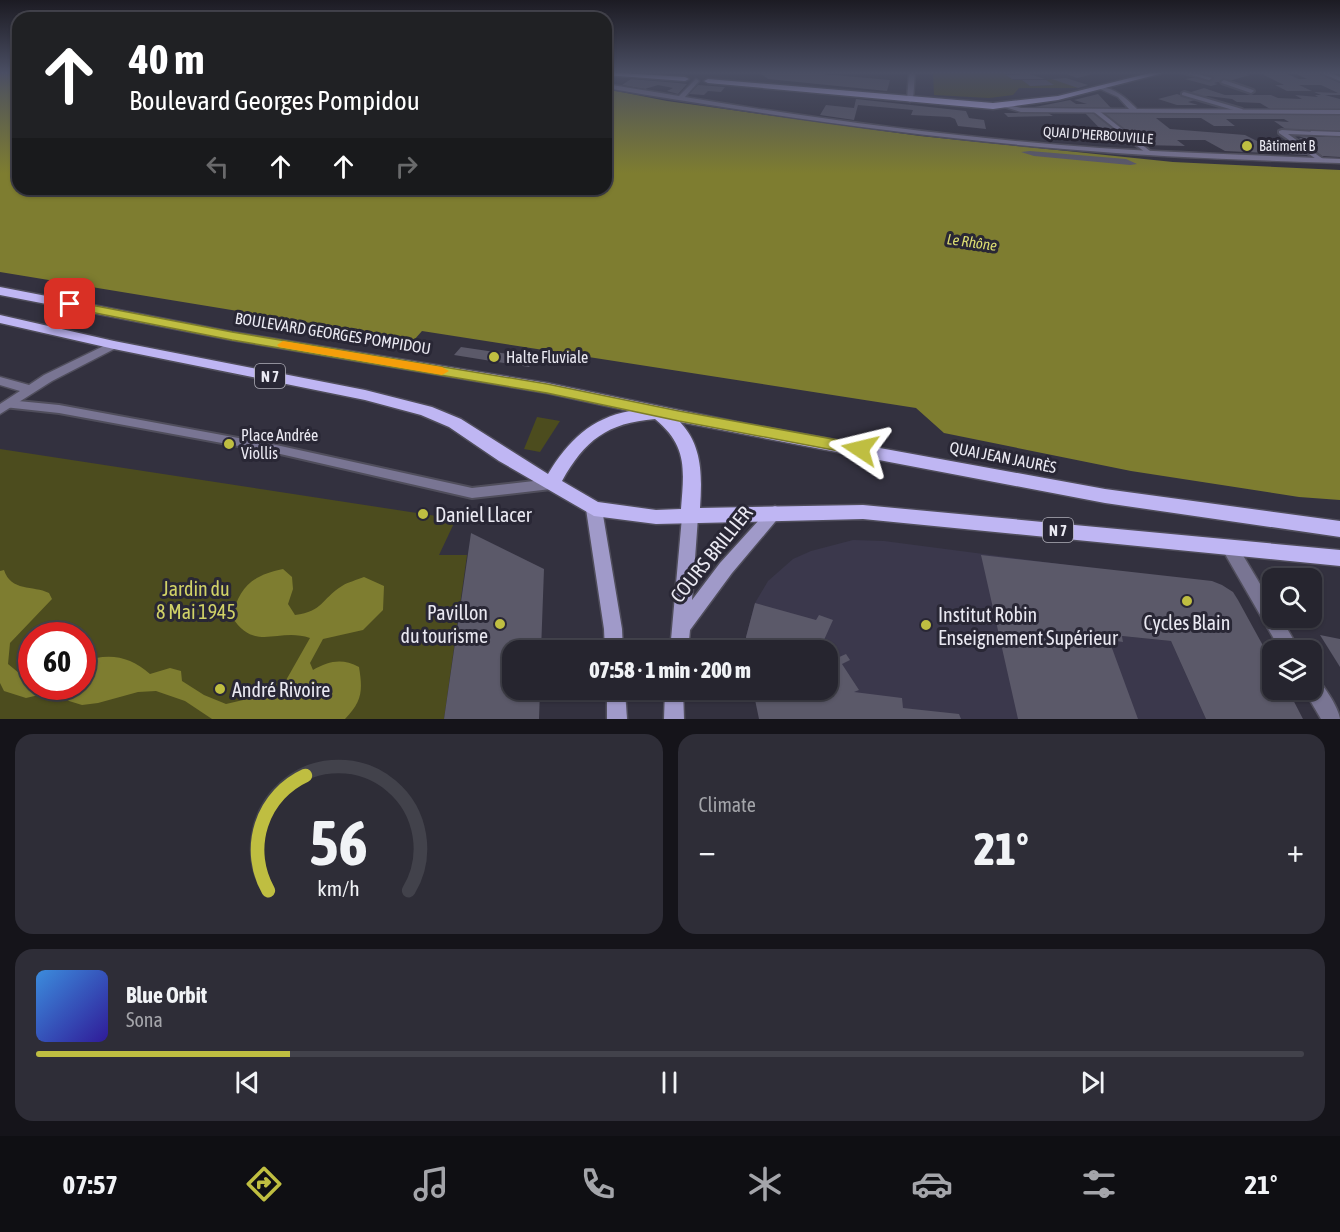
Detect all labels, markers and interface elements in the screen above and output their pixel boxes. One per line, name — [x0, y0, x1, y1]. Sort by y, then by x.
text: 40 m — [129, 35, 204, 83]
icon: ahead — [30, 36, 108, 114]
text: Boulevard Georges Pompidou — [129, 85, 420, 116]
street label: QUAI D'HERBOUVILLE — [1042, 123, 1154, 147]
place label: Bâtiment B — [1259, 138, 1316, 154]
marker: Bâtiment B — [1240, 139, 1254, 153]
icon: left — [201, 150, 234, 183]
icon: ahead — [264, 150, 297, 183]
icon: ahead — [327, 150, 360, 183]
icon: right — [390, 150, 423, 183]
water label: Le Rhône — [946, 230, 998, 254]
pin — [44, 278, 95, 329]
icon: arrive — [53, 287, 86, 320]
street label: BOULEVARD GEORGES POMPIDOU — [234, 309, 432, 357]
place label: Halte Fluviale — [506, 348, 588, 366]
marker: Halte Fluviale — [487, 350, 501, 364]
road number: N 7 — [255, 364, 285, 388]
position arrow — [828, 417, 892, 481]
place label: Place Andrée Viollis — [241, 426, 318, 462]
marker: Place Andrée Viollis — [222, 437, 236, 451]
street label: QUAI JEAN JAURÈS — [948, 438, 1058, 476]
street label: COURS BRILLIER — [665, 501, 757, 607]
place label: Daniel Llacer — [435, 503, 533, 526]
marker: Daniel Llacer — [416, 507, 430, 521]
road number: N 7 — [1043, 518, 1073, 542]
map controls — [1262, 568, 1322, 700]
button: search — [1262, 568, 1322, 628]
park label: Jardin du 8 Mai 1945 — [156, 577, 236, 623]
marker: Cycles Blain — [1180, 594, 1194, 608]
place label: Pavillon du tourisme — [400, 601, 488, 647]
place label: Institut Robin Enseignement Supérieur — [938, 603, 1119, 649]
place label: Cycles Blain — [1144, 611, 1230, 634]
marker: Pavillon du tourisme — [493, 617, 507, 631]
marker: Institut Robin Enseignement Supérieur — [919, 618, 933, 632]
speed limit sign: 60 — [18, 622, 96, 700]
button: layers — [1262, 640, 1322, 700]
text: 07:58 · 1 min · 200 m — [589, 657, 751, 683]
place label: André Rivoire — [232, 678, 330, 701]
marker: André Rivoire — [213, 682, 227, 696]
text: Climate — [699, 793, 756, 816]
text: 56 — [309, 807, 368, 878]
text: 21° — [974, 823, 1029, 875]
text: − — [699, 831, 716, 869]
text: + — [1287, 831, 1304, 869]
text: km/h — [317, 876, 360, 901]
text: Blue Orbit — [126, 982, 207, 1008]
text: Sona — [126, 1008, 163, 1031]
icon: previous — [231, 1066, 264, 1099]
icon: pause — [653, 1066, 686, 1099]
icon: next — [1076, 1066, 1109, 1099]
icon: directions — [243, 1163, 285, 1205]
icon: music — [410, 1163, 452, 1205]
icon: phone — [577, 1163, 619, 1205]
icon: climate — [744, 1163, 786, 1205]
icon: car — [911, 1163, 953, 1205]
icon: filters — [1078, 1163, 1120, 1205]
text: 07:57 — [62, 1169, 118, 1200]
text: 21° — [1245, 1169, 1277, 1200]

